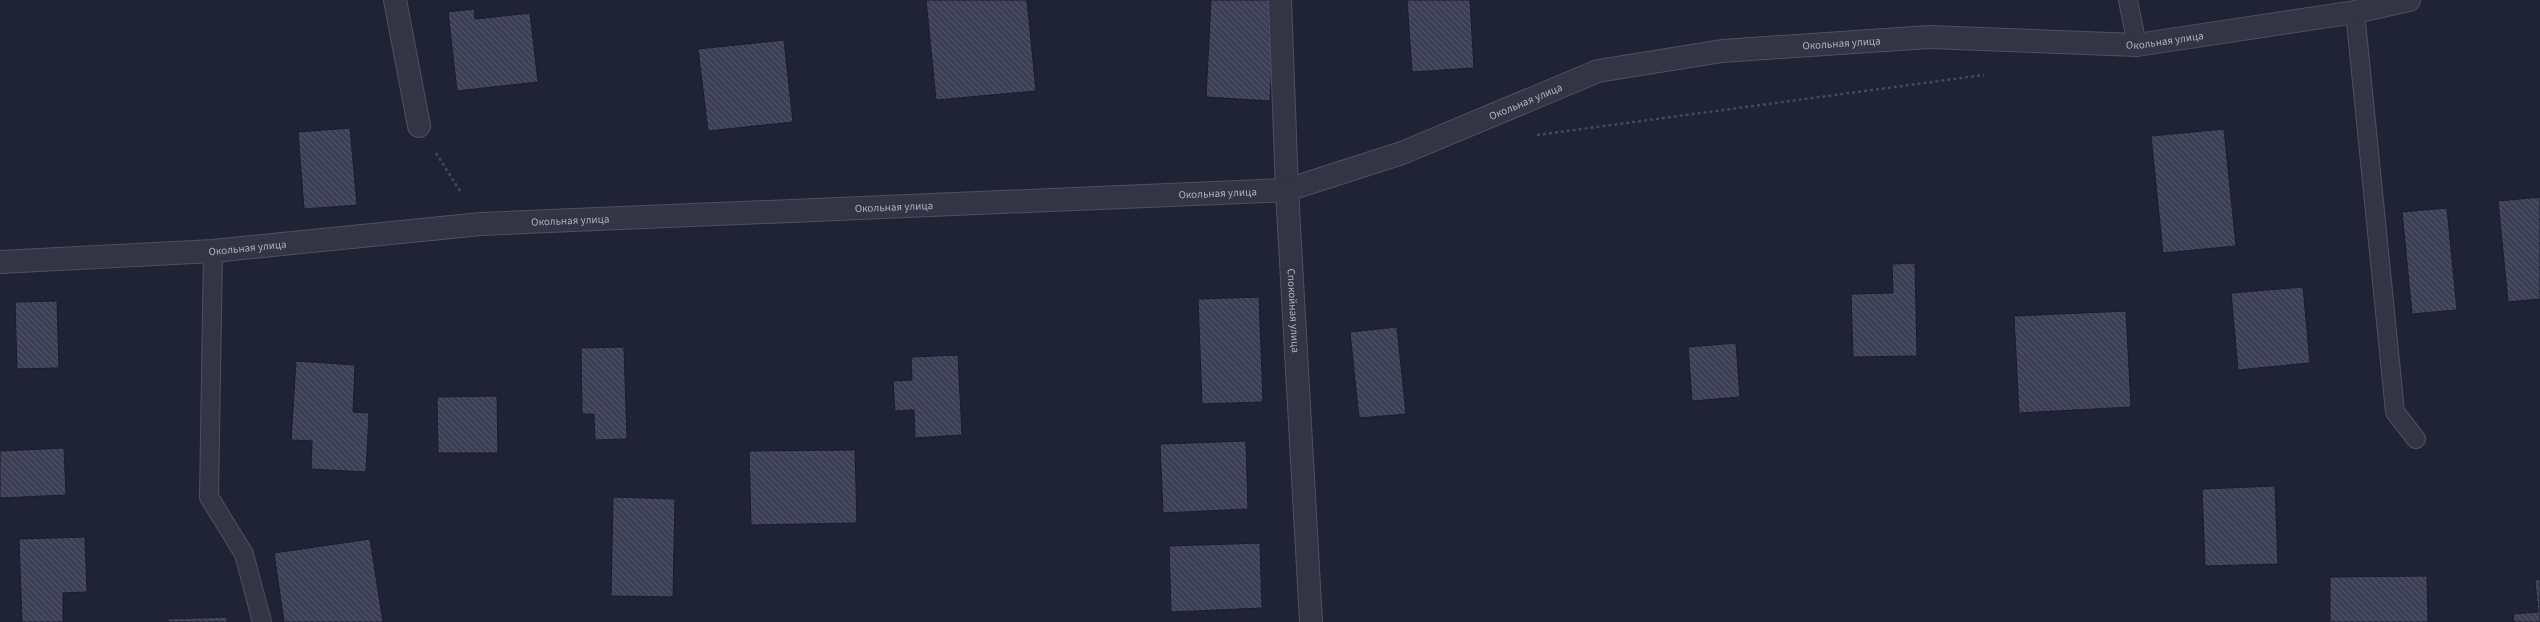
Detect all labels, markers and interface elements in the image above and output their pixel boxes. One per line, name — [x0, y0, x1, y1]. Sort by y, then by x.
street label: Окольная улица — [2126, 28, 2205, 53]
street label: Окольная улица — [1802, 33, 1881, 53]
street label: Окольная улица — [1486, 79, 1564, 123]
street label: Окольная улица — [1178, 184, 1257, 202]
street label: Окольная улица — [855, 197, 933, 216]
street label: Окольная улица — [531, 211, 610, 229]
street label: Окольная улица — [208, 236, 287, 259]
street label: Спокойная улица — [1284, 268, 1304, 353]

